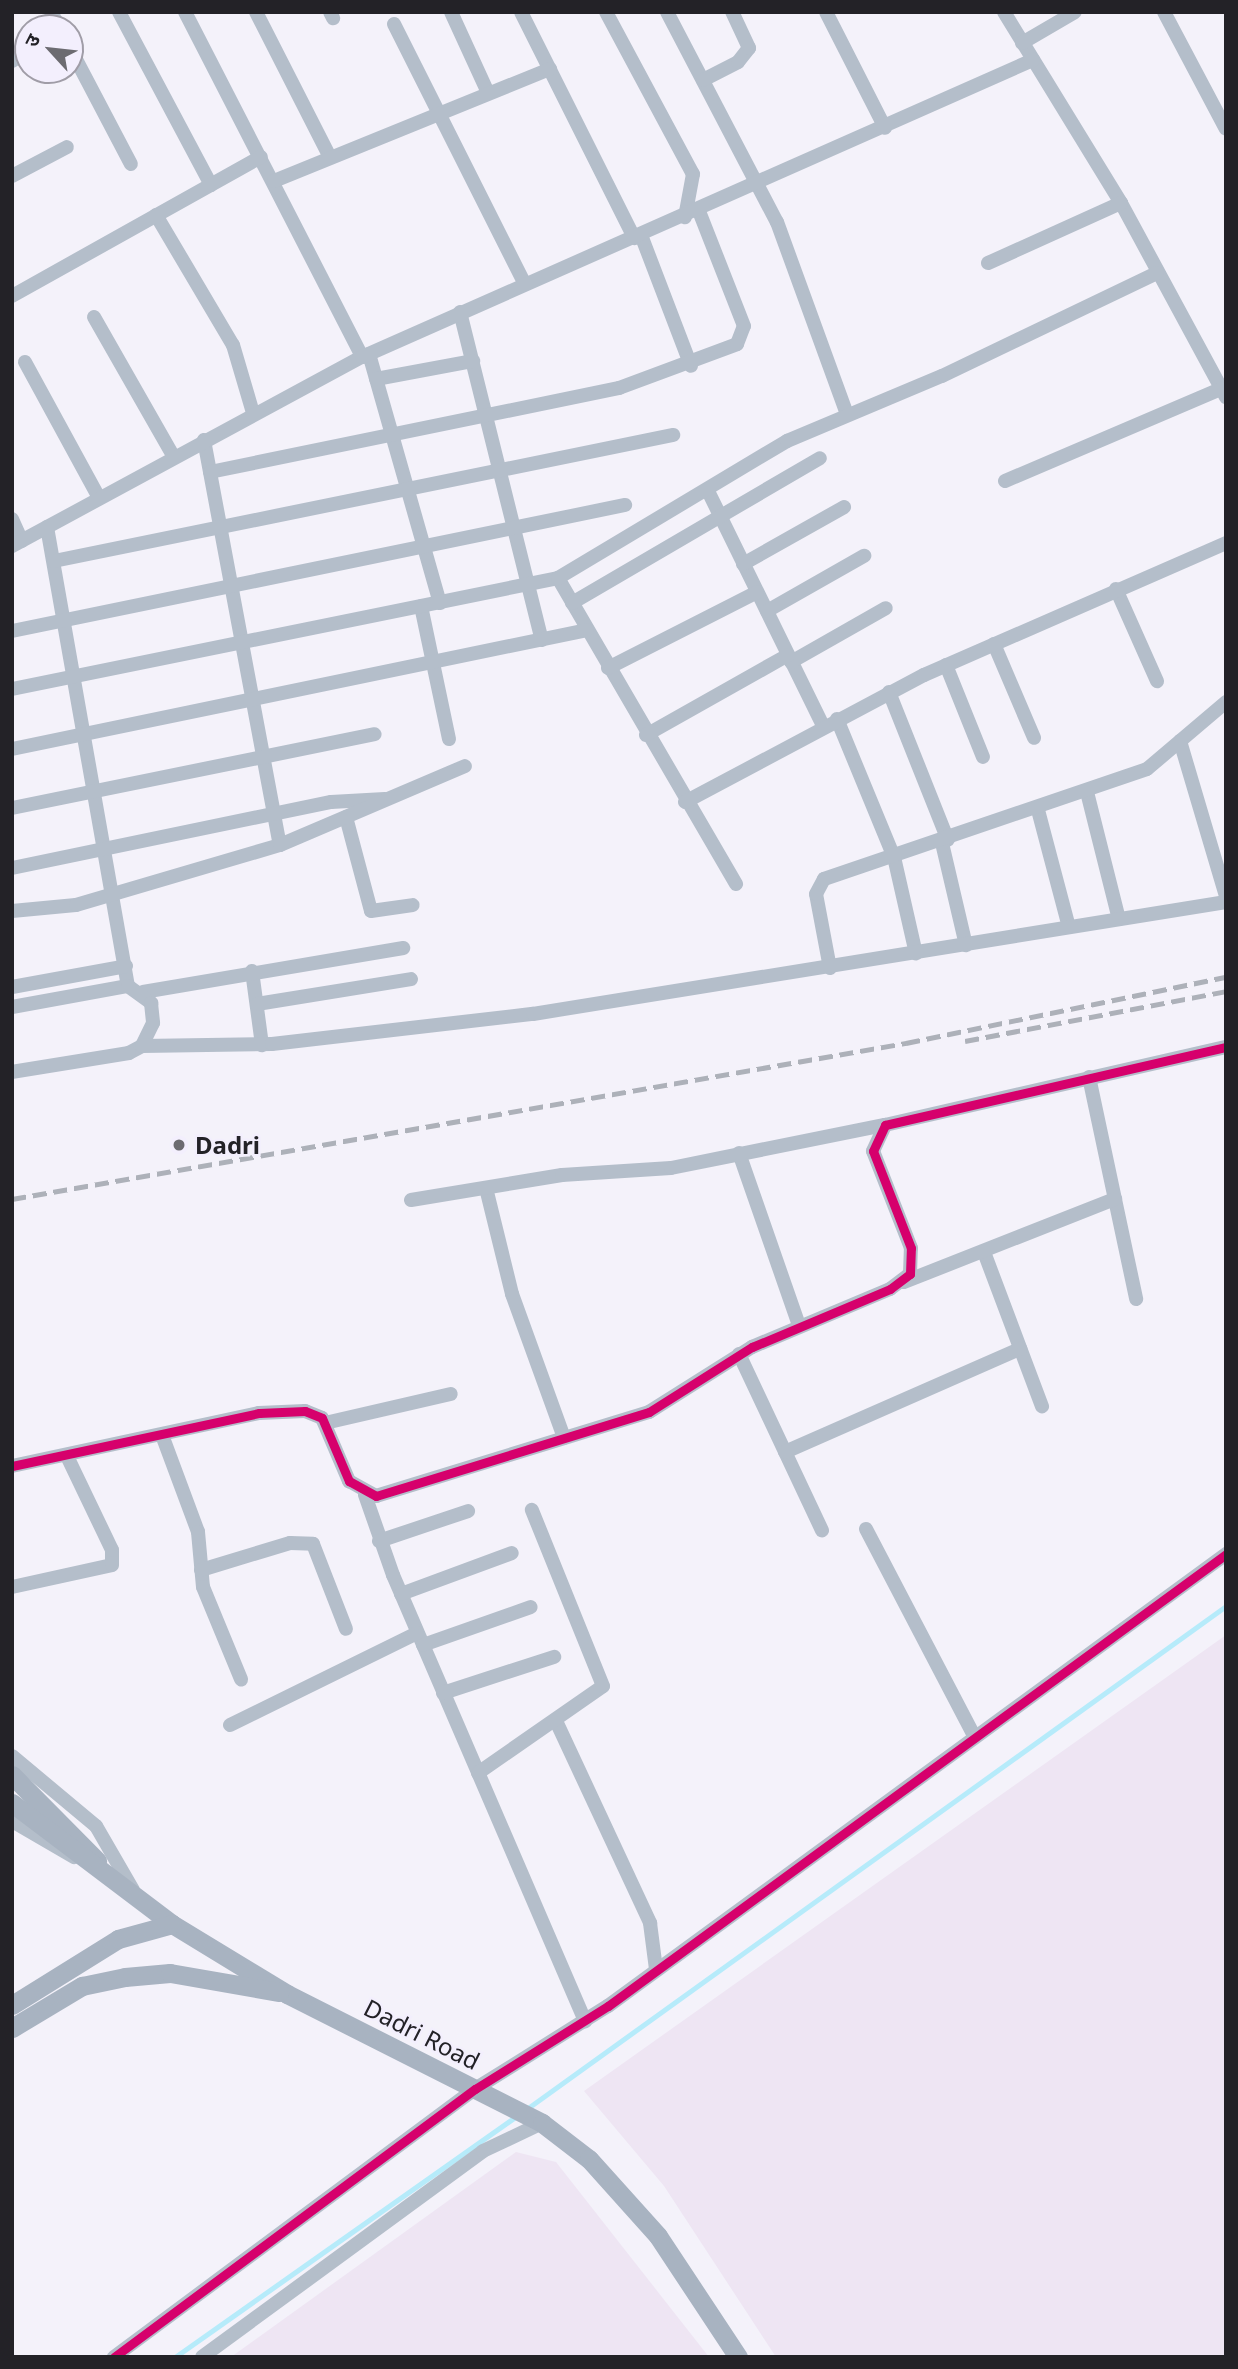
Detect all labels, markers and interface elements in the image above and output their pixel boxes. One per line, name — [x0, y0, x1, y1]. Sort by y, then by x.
north arrow — [14, 14, 84, 84]
text: उ — [18, 30, 46, 51]
place label: Dadri — [195, 1131, 260, 1159]
marker: Dadri — [169, 1135, 189, 1155]
street label: Dadri Road — [359, 1993, 485, 2075]

